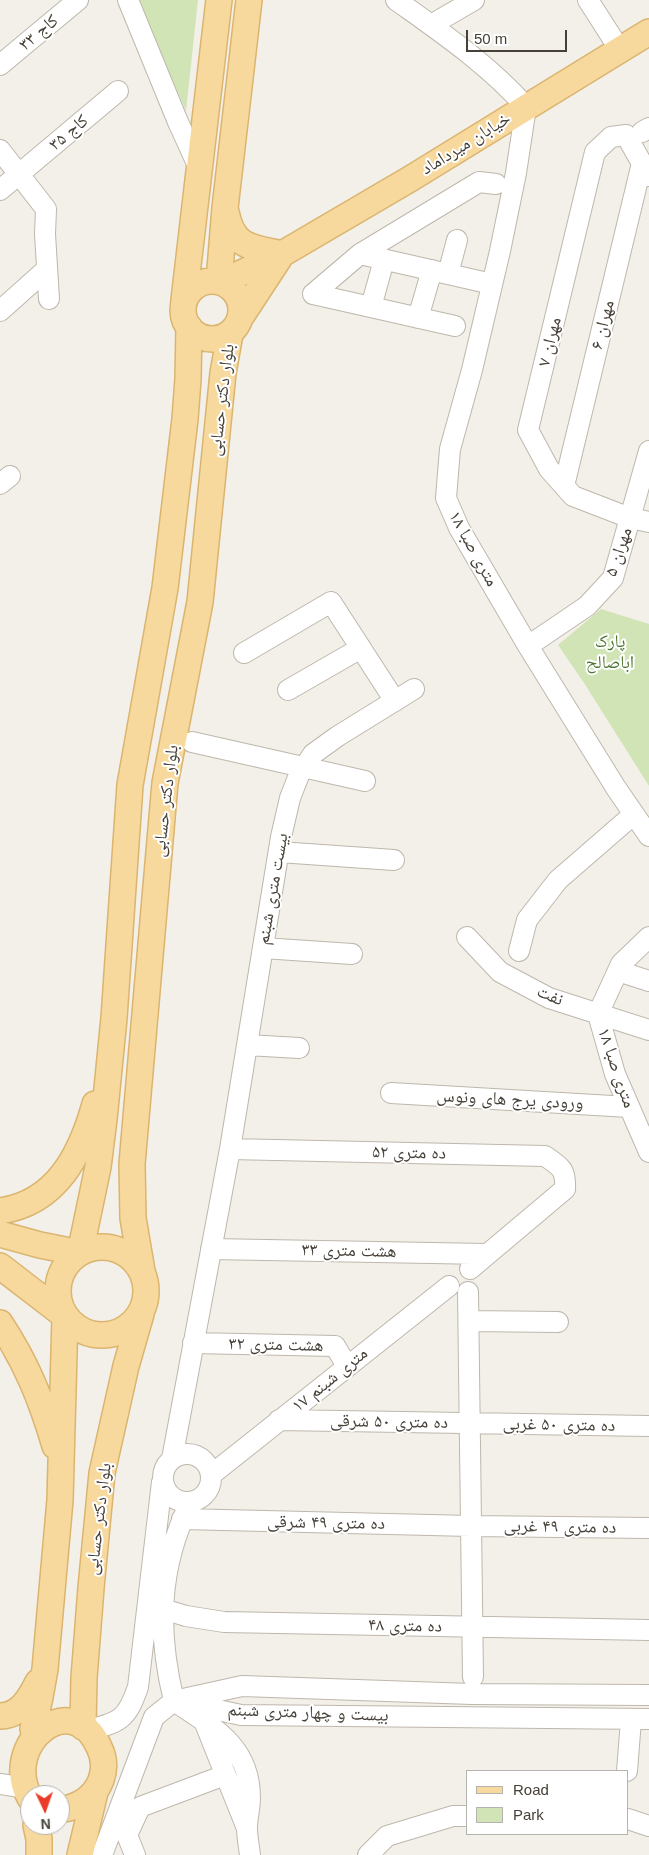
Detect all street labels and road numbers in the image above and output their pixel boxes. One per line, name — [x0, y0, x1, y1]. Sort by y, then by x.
street label: کاج ۳۳ — [15, 10, 63, 56]
street label: خیابان میرداماد — [417, 108, 515, 180]
street label: کاج ۳۵ — [45, 110, 93, 156]
street label: مهران ۶ — [586, 298, 620, 352]
street label: مهران ۷ — [533, 315, 567, 369]
street label: بلوار دکتر حسابی — [204, 343, 240, 457]
street label: متری صبا ۱۸ — [443, 507, 503, 591]
street label: مهران ۵ — [601, 525, 637, 579]
street label: بلوار دکتر حسابی — [148, 744, 184, 858]
street label: بیست متری شبنم — [253, 831, 293, 947]
street label: نفت — [534, 981, 566, 1011]
street label: متری صبا ۱۸ — [592, 1025, 640, 1111]
street label: ورودی یرج های ونوس — [436, 1085, 584, 1115]
street label: ده متری ۵۲ — [372, 1142, 446, 1164]
street label: هشت متری ۳۳ — [301, 1239, 397, 1263]
street label: هشت متری ۳۲ — [228, 1333, 324, 1357]
street label: ۱۷ متری شبنم — [288, 1343, 372, 1417]
street label: ده متری ۵۰ شرقی — [330, 1410, 448, 1434]
street label: ده متری ۵۰ غربی — [502, 1413, 616, 1437]
street label: بلوار دکتر حسابی — [81, 1462, 117, 1576]
street label: ده متری ۴۹ شرقی — [267, 1511, 385, 1535]
street label: ده متری ۴۹ غربی — [503, 1515, 617, 1539]
street label: ده متری ۴۸ — [368, 1615, 442, 1637]
street label: بیست و چهار متری شبنم — [227, 1699, 389, 1727]

